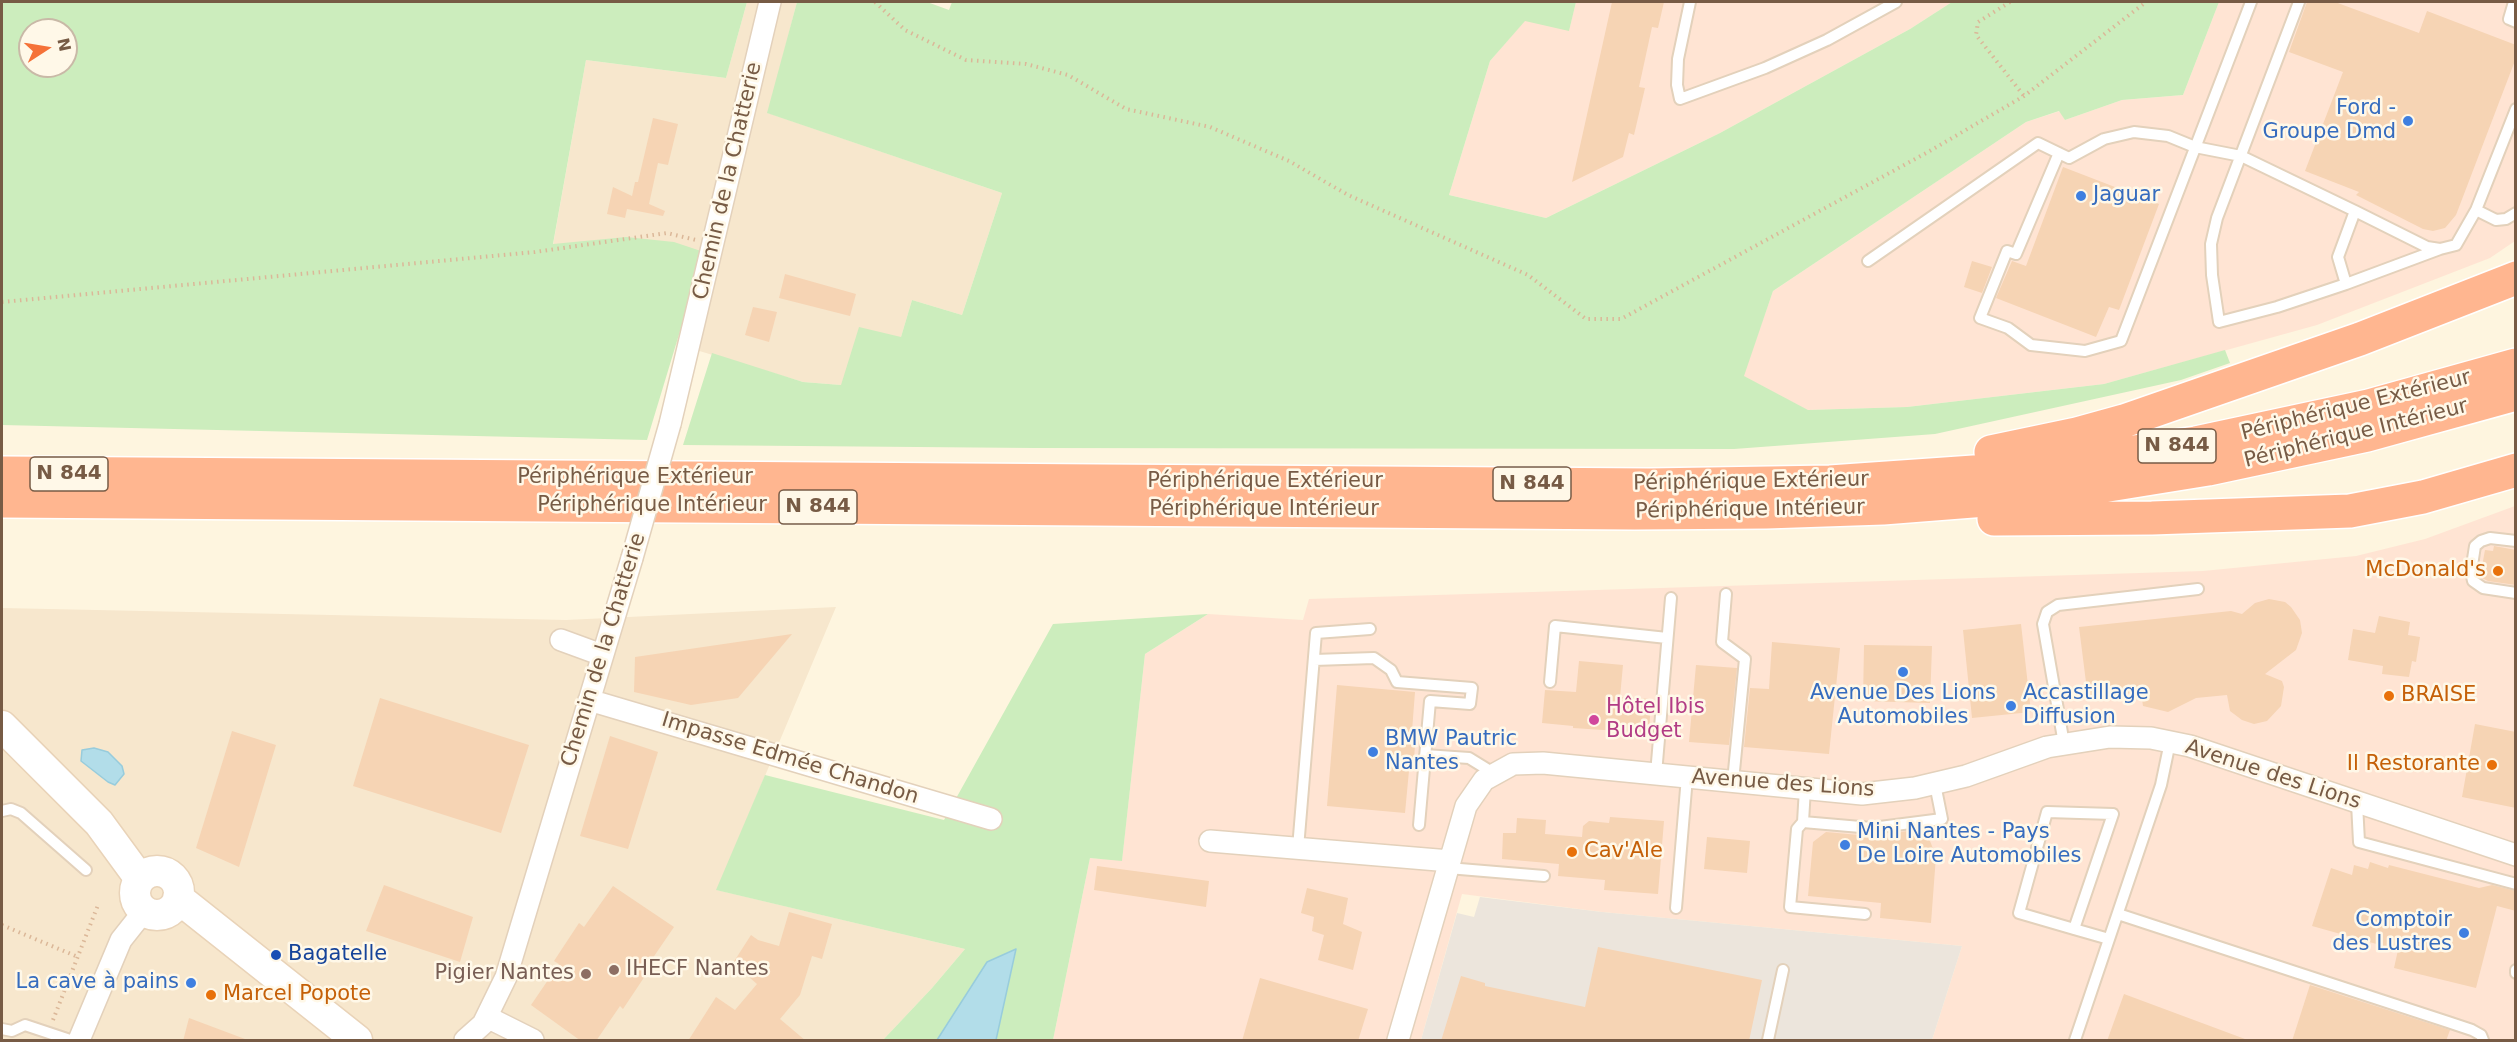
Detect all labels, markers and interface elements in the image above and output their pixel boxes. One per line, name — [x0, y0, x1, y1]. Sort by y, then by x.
north arrow — [18, 18, 78, 78]
text: N — [53, 36, 75, 53]
street label: Chemin de la Chatterie — [688, 60, 768, 302]
place label: Ford - Groupe Dmd — [2263, 96, 2396, 146]
marker: Ford - Groupe Dmd — [2401, 114, 2415, 128]
place label: Jaguar — [2093, 183, 2160, 209]
marker: Jaguar — [2074, 189, 2088, 203]
street label: Périphérique Extérieur — [2239, 365, 2473, 447]
street label: Périphérique Intérieur — [2242, 394, 2470, 474]
road number: N 844 — [2138, 429, 2216, 463]
road number: N 844 — [30, 457, 108, 491]
street label: Périphérique Extérieur — [517, 465, 753, 491]
road number: N 844 — [1493, 467, 1571, 501]
street label: Périphérique Extérieur — [1633, 467, 1869, 497]
street label: Périphérique Extérieur — [1147, 469, 1383, 495]
road number: N 844 — [779, 490, 857, 524]
street label: Périphérique Intérieur — [537, 493, 767, 519]
street label: Périphérique Intérieur — [1635, 495, 1865, 525]
street label: Périphérique Intérieur — [1149, 497, 1379, 523]
street label: Chemin de la Chatterie — [556, 530, 652, 770]
place label: McDonald's — [2365, 558, 2486, 584]
marker: McDonald's — [2491, 564, 2505, 578]
marker: Avenue Des Lions Automobiles — [1896, 665, 1910, 679]
place label: Avenue Des Lions Automobiles — [1810, 681, 1996, 731]
place label: Accastillage Diffusion — [2023, 681, 2149, 731]
place label: BRAISE — [2401, 683, 2476, 709]
marker: BRAISE — [2382, 689, 2396, 703]
place label: Hôtel Ibis Budget — [1606, 695, 1705, 745]
marker: Accastillage Diffusion — [2004, 699, 2018, 713]
street label: Impasse Edmée Chandon — [658, 708, 922, 810]
marker: Hôtel Ibis Budget — [1587, 713, 1601, 727]
place label: BMW Pautric Nantes — [1385, 727, 1517, 777]
street label: Avenue des Lions — [2182, 735, 2364, 815]
marker: BMW Pautric Nantes — [1366, 745, 1380, 759]
place label: Il Restorante — [2347, 752, 2480, 778]
marker: Il Restorante — [2485, 758, 2499, 772]
street label: Avenue des Lions — [1691, 765, 1875, 803]
place label: Mini Nantes - Pays De Loire Automobiles — [1857, 820, 2081, 870]
marker: Mini Nantes - Pays De Loire Automobiles — [1838, 838, 1852, 852]
place label: Cav'Ale — [1584, 839, 1663, 865]
marker: Cav'Ale — [1565, 845, 1579, 859]
place label: Comptoir des Lustres — [2332, 908, 2452, 958]
marker: Comptoir des Lustres — [2457, 926, 2471, 940]
place label: Bagatelle — [288, 942, 387, 968]
marker: Bagatelle — [269, 948, 283, 962]
place label: IHECF Nantes — [626, 957, 769, 983]
place label: Pigier Nantes — [435, 961, 574, 987]
marker: IHECF Nantes — [607, 963, 621, 977]
marker: Pigier Nantes — [579, 967, 593, 981]
place label: La cave à pains — [15, 970, 179, 996]
marker: La cave à pains — [184, 976, 198, 990]
place label: Marcel Popote — [223, 982, 371, 1008]
marker: Marcel Popote — [204, 988, 218, 1002]

